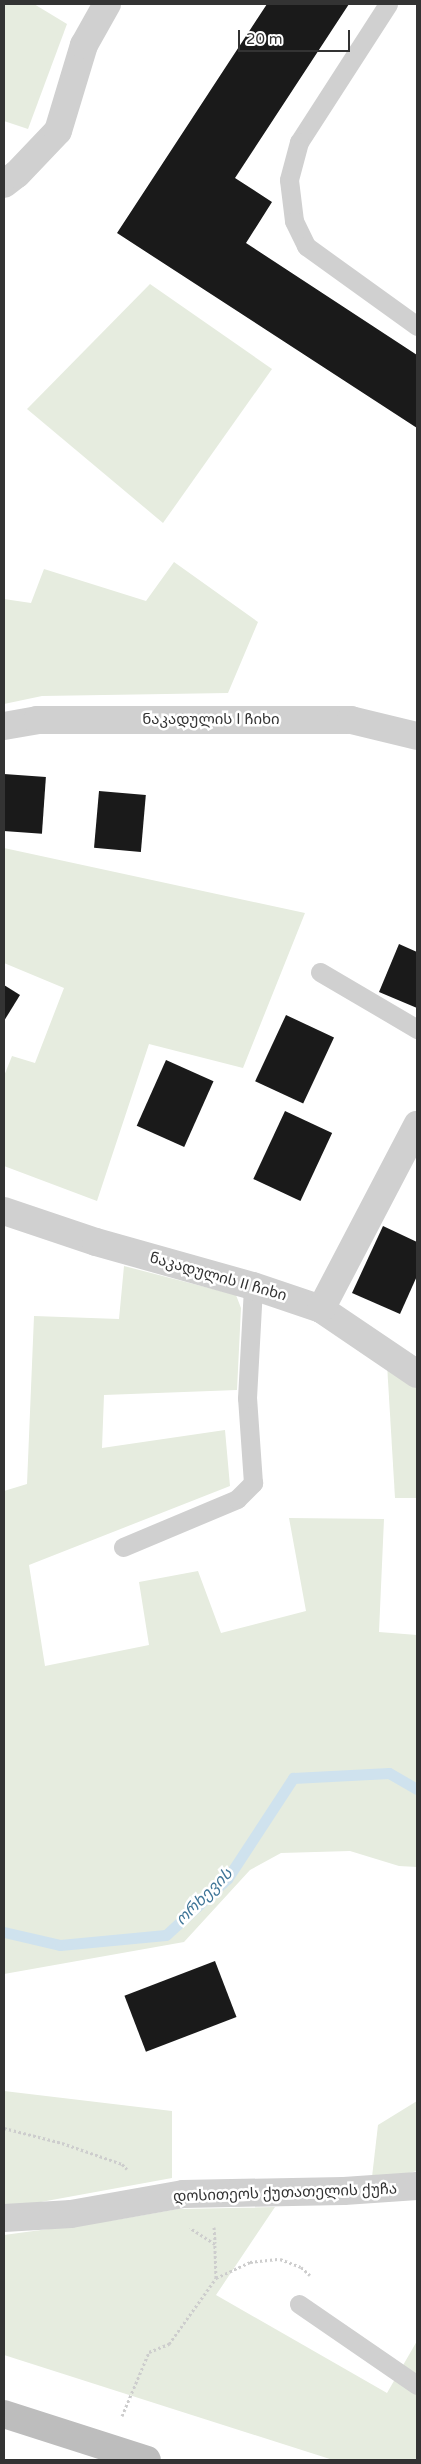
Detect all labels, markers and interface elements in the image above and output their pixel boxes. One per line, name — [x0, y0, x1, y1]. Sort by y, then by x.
scale bar — [241, 20, 354, 52]
text: 20 m — [246, 30, 283, 48]
street label: ნაკადულის I ჩიხი — [142, 711, 280, 729]
street label: ნაკადულის II ჩიხი — [147, 1249, 289, 1305]
water label: ორხევის — [172, 1865, 236, 1929]
street label: დოსითეოს ქუთათელის ქუჩა — [173, 2180, 397, 2206]

